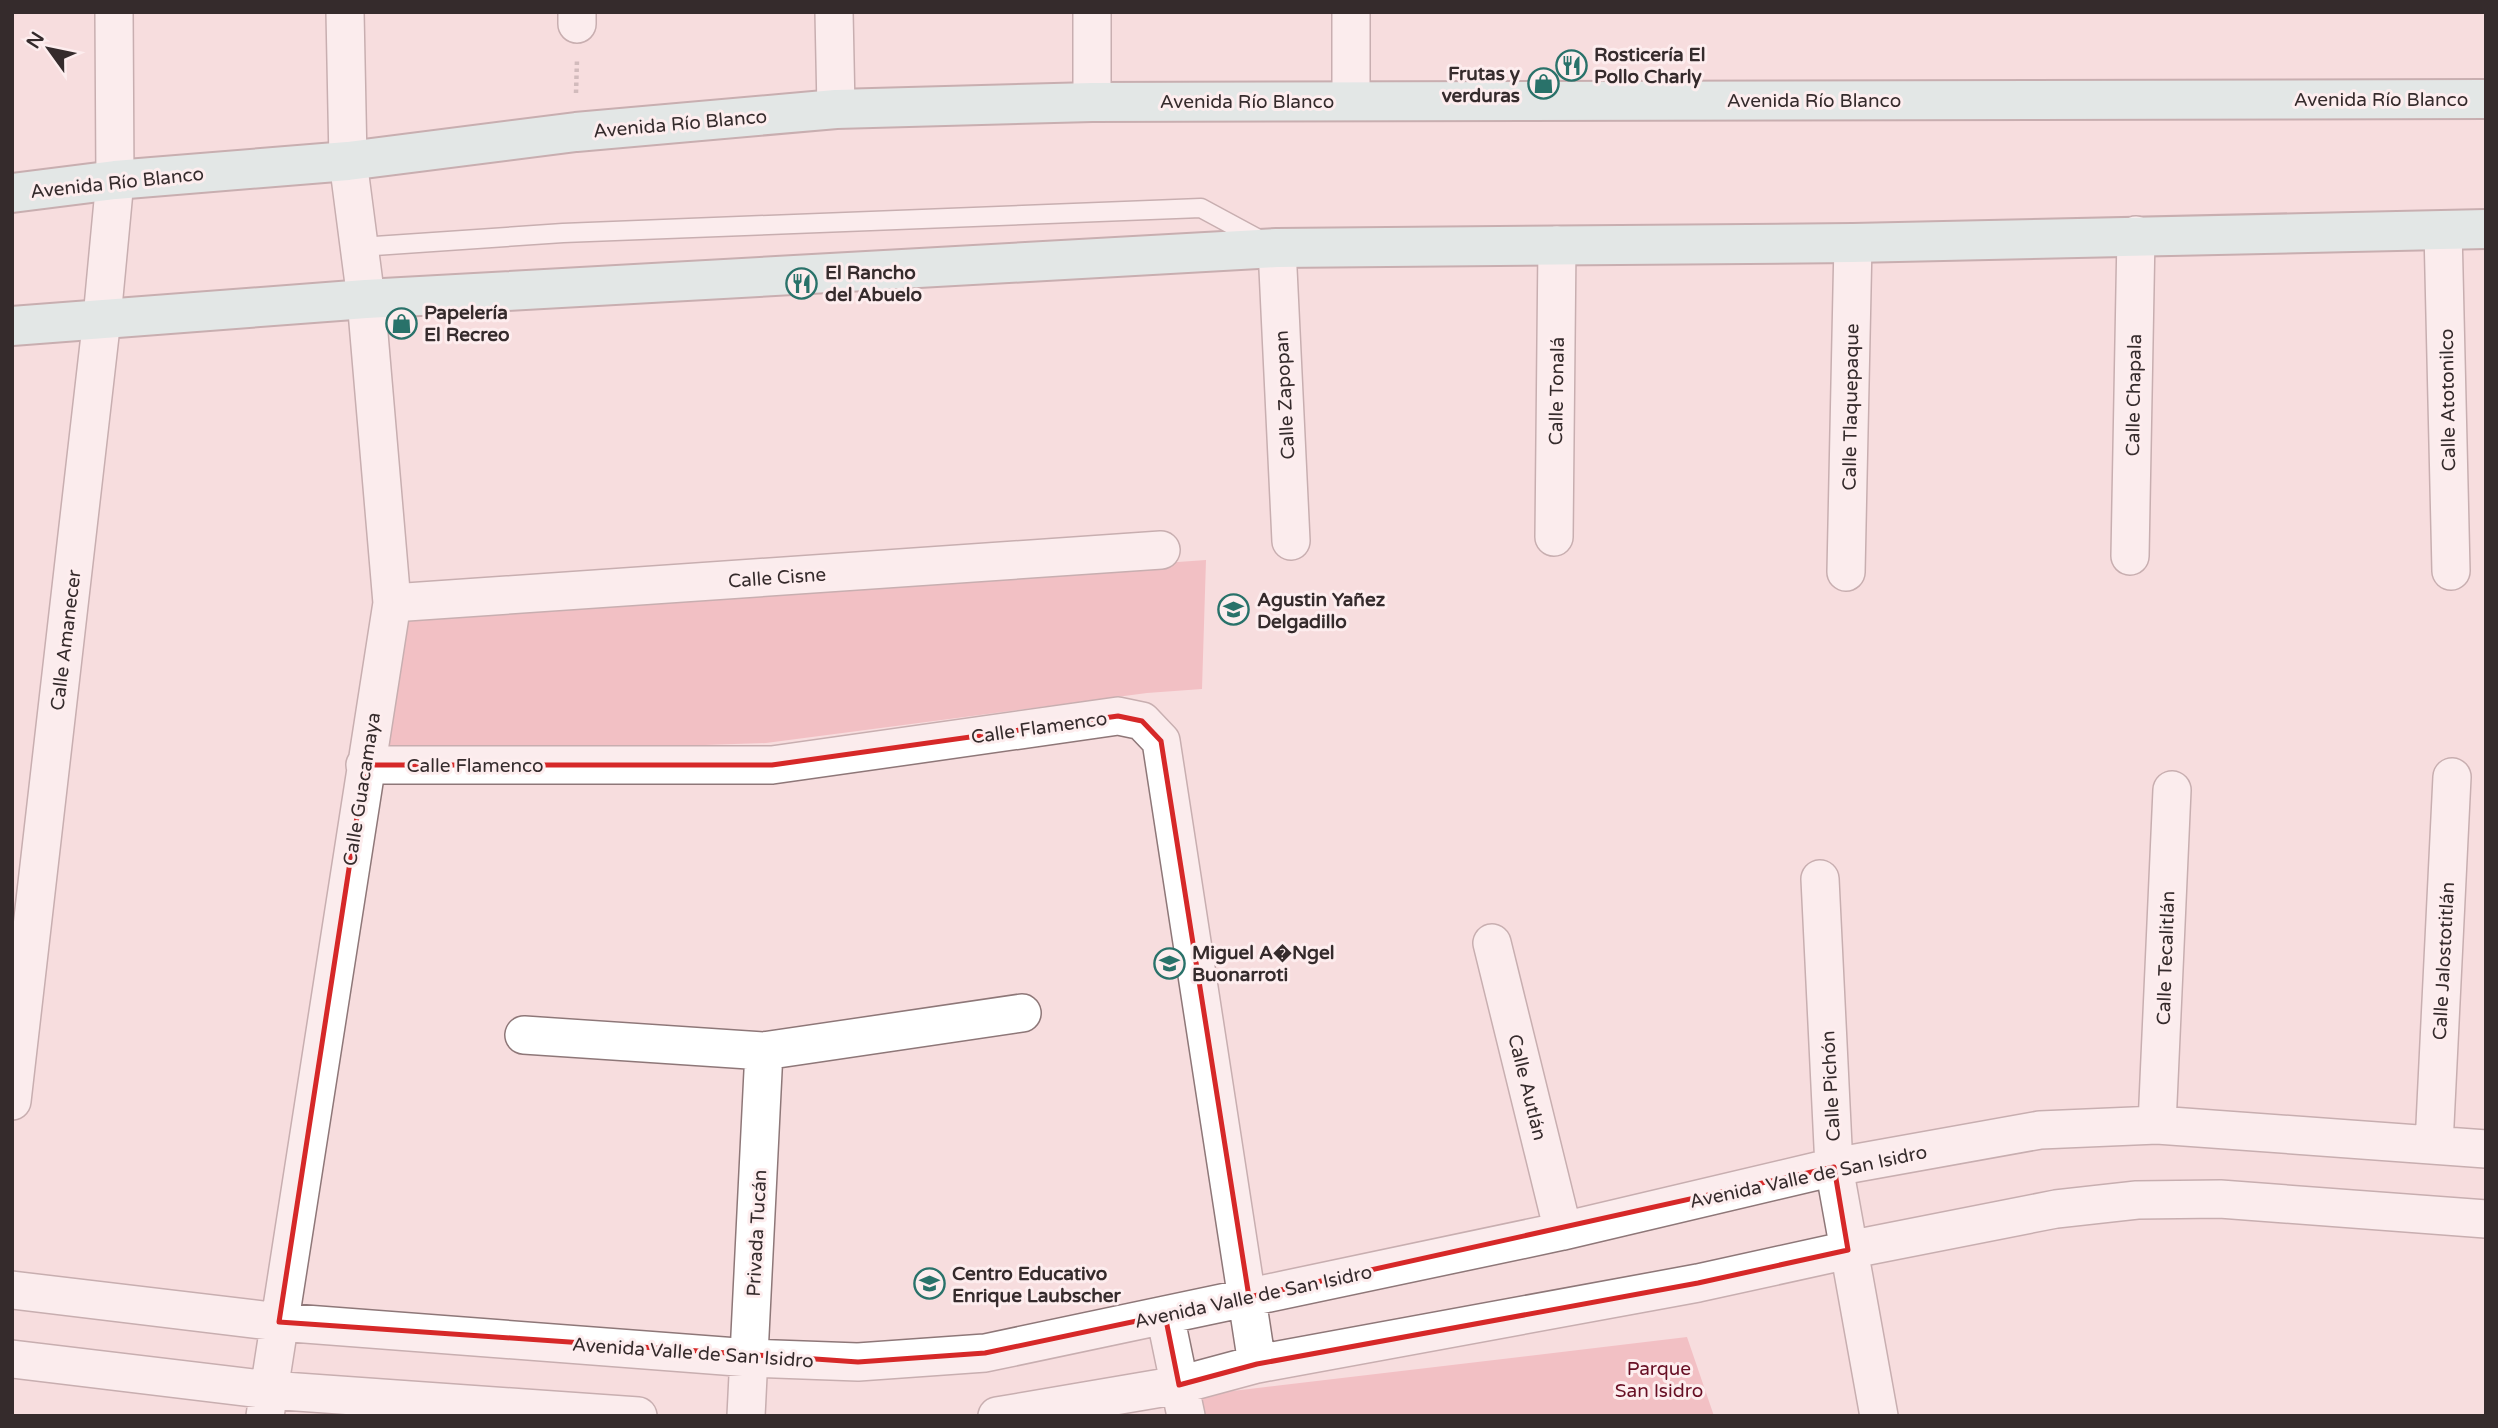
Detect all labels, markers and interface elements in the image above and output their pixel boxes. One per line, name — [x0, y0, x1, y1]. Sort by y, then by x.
north arrow — [14, 14, 84, 84]
text: N — [22, 28, 49, 53]
place label: Rosticería El Pollo Charly — [1594, 44, 1705, 89]
restaurant icon: Rosticería El Pollo Charly — [1554, 48, 1588, 82]
place label: Frutas y verduras — [1442, 63, 1521, 107]
shop icon: Frutas y verduras — [1526, 67, 1560, 101]
street label: Avenida Río Blanco — [2294, 89, 2468, 111]
street label: Avenida Río Blanco — [1727, 90, 1901, 112]
street label: Avenida Río Blanco — [1160, 91, 1334, 113]
street label: Avenida Río Blanco — [592, 105, 768, 143]
street label: Avenida Río Blanco — [29, 163, 205, 203]
place label: El Rancho del Abuelo — [825, 262, 922, 306]
restaurant icon: El Rancho del Abuelo — [785, 266, 819, 300]
place label: Papelería El Recreo — [424, 302, 510, 346]
shop icon: Papelería El Recreo — [384, 306, 418, 340]
street label: Calle Tlaquepaque — [1839, 323, 1863, 491]
street label: Calle Atotonilco — [2436, 328, 2460, 472]
street label: Calle Zapopan — [1271, 330, 1299, 460]
street label: Calle Chapala — [2122, 334, 2146, 456]
street label: Calle Tonalá — [1545, 337, 1569, 446]
street label: Calle Cisne — [727, 564, 827, 592]
street label: Calle Amanecer — [46, 568, 86, 712]
place label: Agustin Yañez Delgadillo — [1257, 589, 1386, 634]
school or university icon: Agustin Yañez Delgadillo — [1217, 593, 1251, 627]
street label: Calle Flamenco — [970, 708, 1109, 748]
street label: Calle Guacamaya — [339, 711, 385, 868]
street label: Calle Flamenco — [406, 755, 544, 777]
street label: Calle Jalostotitlán — [2429, 881, 2459, 1041]
street label: Calle Tecalitlán — [2153, 890, 2179, 1026]
place label: Miguel A�Ngel Buonarroti — [1192, 942, 1335, 986]
school or university icon: Miguel A�Ngel Buonarroti — [1152, 946, 1186, 980]
street label: Calle Pichón — [1817, 1030, 1845, 1142]
street label: Calle Autlán — [1503, 1032, 1551, 1143]
street label: Avenida Valle de San Isidro — [1687, 1141, 1929, 1213]
street label: Privada Tucán — [743, 1169, 771, 1297]
street label: Avenida Valle de San Isidro — [1132, 1261, 1374, 1333]
place label: Centro Educativo Enrique Laubscher — [952, 1263, 1122, 1308]
school or university icon: Centro Educativo Enrique Laubscher — [912, 1267, 946, 1301]
street label: Avenida Valle de San Isidro — [571, 1334, 815, 1372]
park label: Parque San Isidro — [1615, 1358, 1703, 1402]

